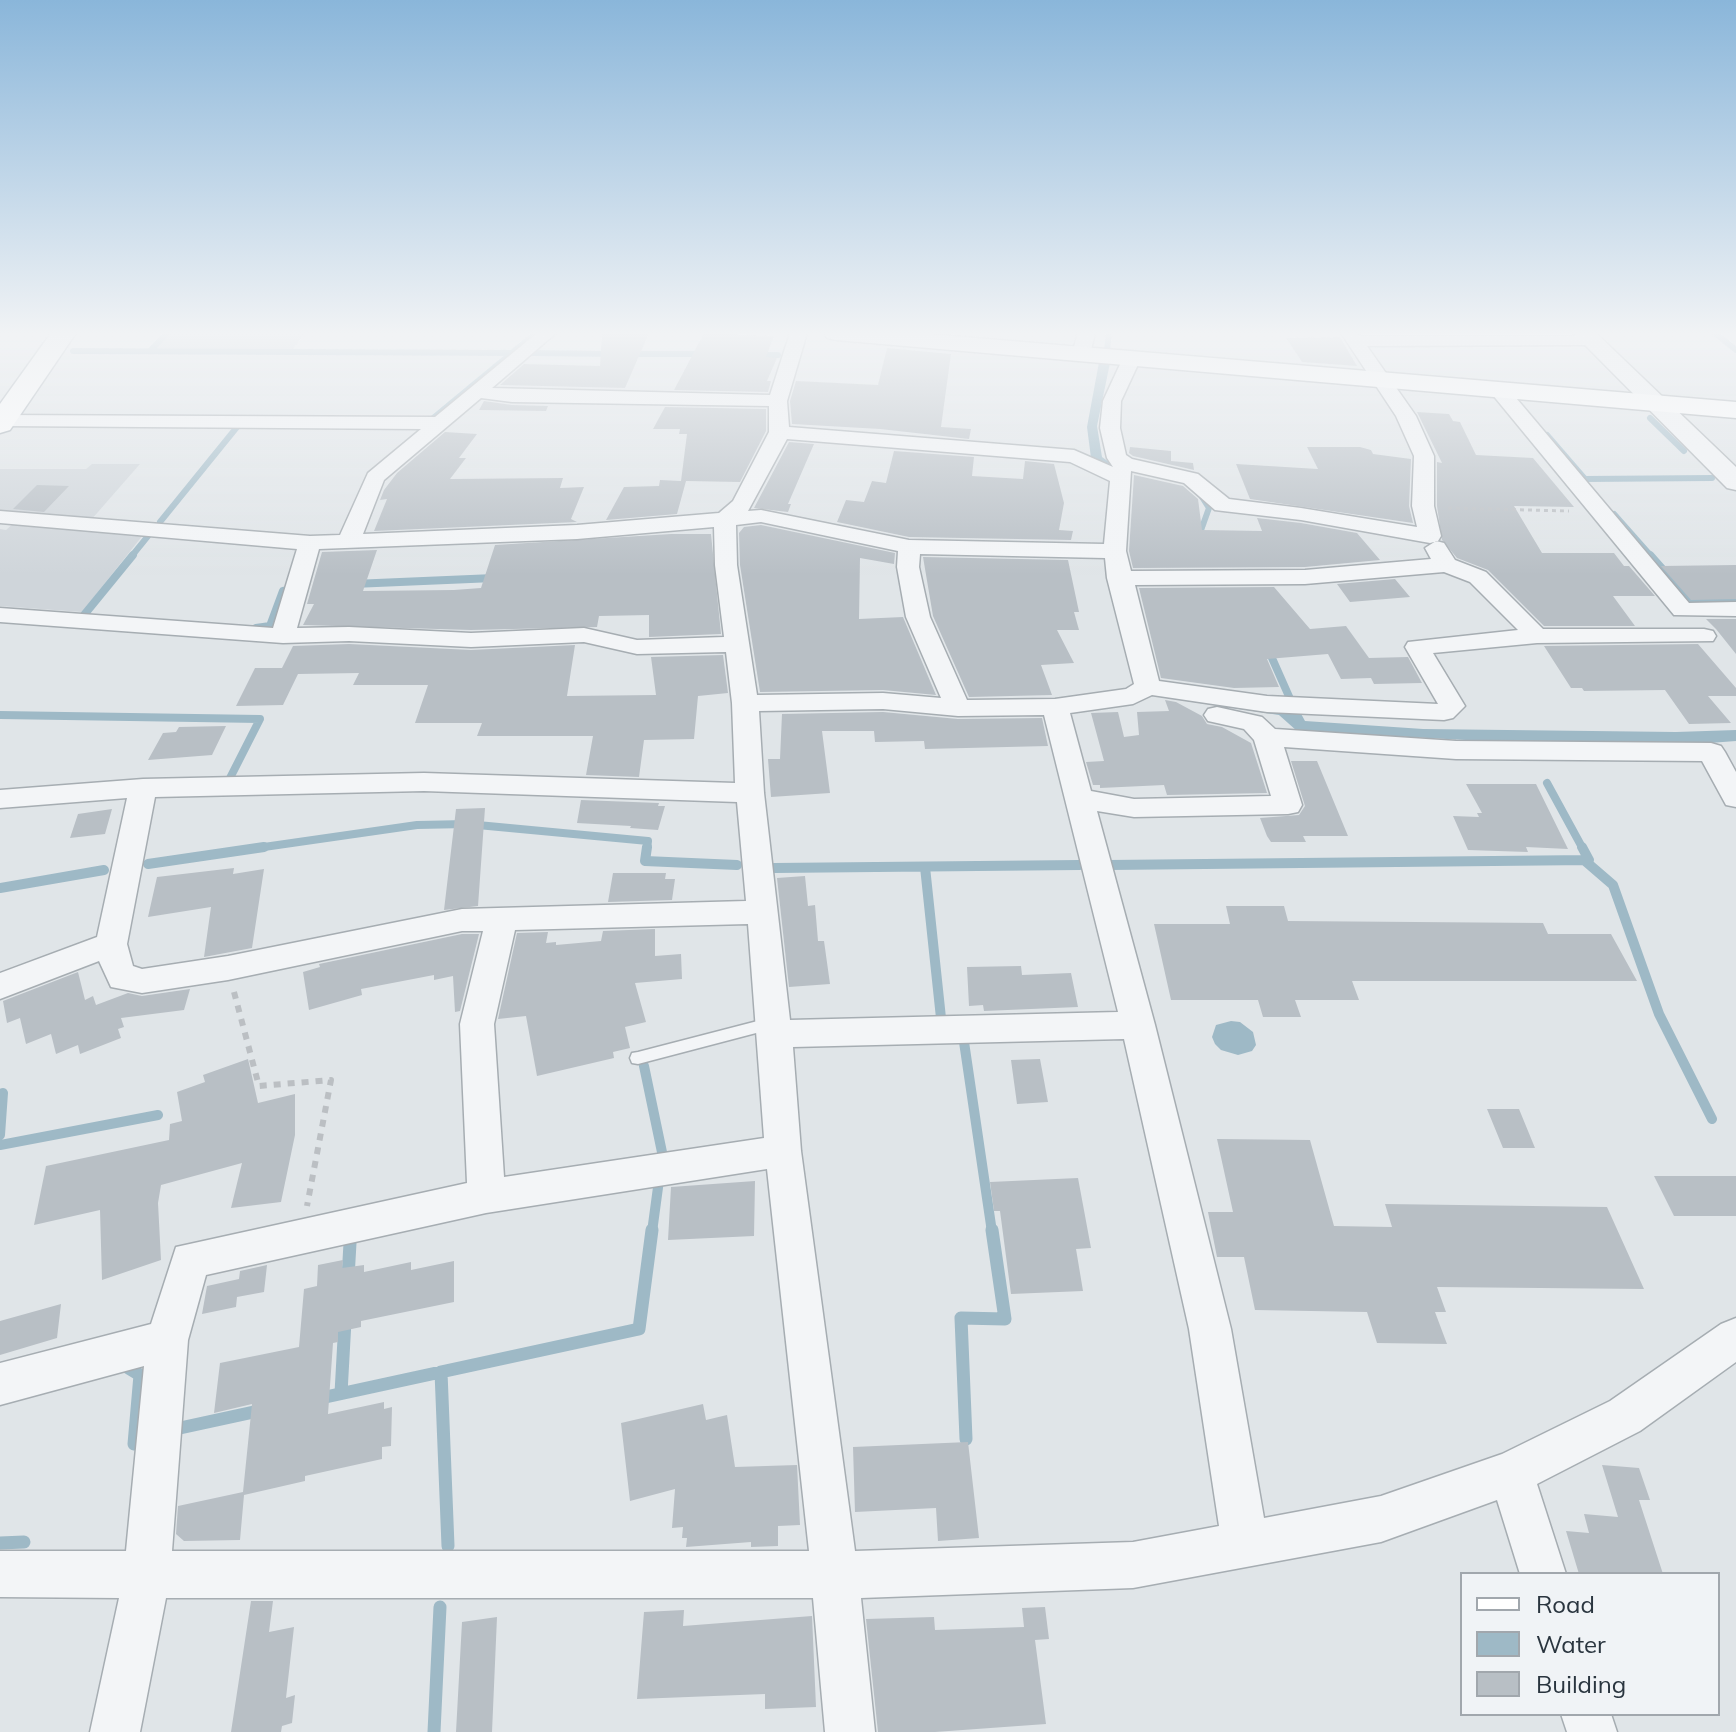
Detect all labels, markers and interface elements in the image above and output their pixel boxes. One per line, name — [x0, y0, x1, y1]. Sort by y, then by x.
legend — [1460, 1572, 1720, 1716]
text: Road — [1536, 1589, 1595, 1619]
text: Water — [1536, 1629, 1606, 1659]
text: Building — [1536, 1669, 1626, 1699]

